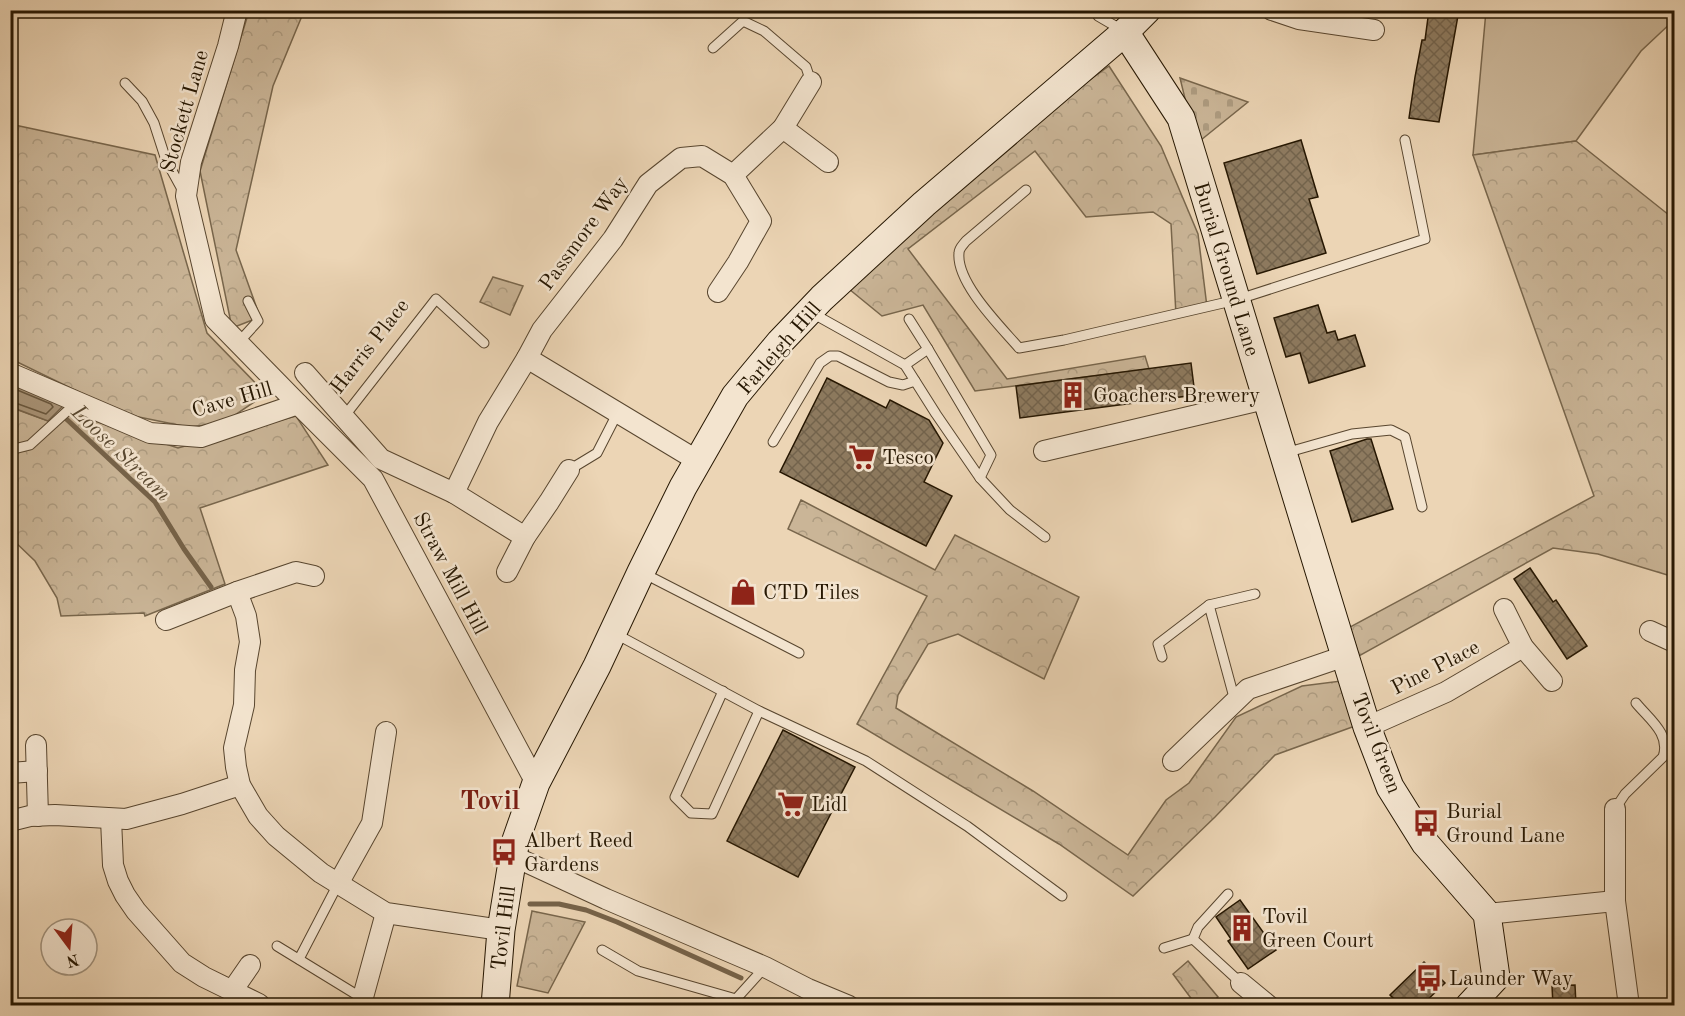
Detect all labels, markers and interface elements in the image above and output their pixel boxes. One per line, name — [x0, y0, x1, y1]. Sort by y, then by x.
street label: Stockett Lane — [158, 48, 213, 175]
street label: Passmore Way — [536, 173, 632, 295]
street label: Burial Ground Lane — [1189, 180, 1262, 359]
street label: Harris Place — [327, 296, 414, 398]
street label: Farleigh Hill — [734, 298, 826, 399]
street label: Cave Hill — [190, 379, 276, 422]
building icon: Goachers Brewery — [1058, 380, 1088, 410]
place label: Goachers Brewery — [1093, 386, 1260, 407]
water label: Loose Stream — [66, 400, 175, 506]
supermarket icon: Tesco — [847, 442, 877, 472]
place label: Tesco — [882, 448, 934, 469]
street label: Straw Mill Hill — [409, 509, 491, 639]
shop icon: CTD Tiles — [728, 577, 758, 607]
place label: CTD Tiles — [763, 583, 859, 604]
street label: Pine Place — [1388, 637, 1483, 699]
street label: Tovil Green — [1347, 690, 1404, 797]
district label: Tovil — [460, 788, 520, 815]
supermarket icon: Lidl — [776, 789, 806, 819]
place label: Lidl — [811, 795, 848, 816]
place label: Burial Ground Lane — [1446, 802, 1565, 847]
bus stop icon: Burial Ground Lane — [1411, 808, 1441, 838]
place label: Albert Reed Gardens — [524, 831, 633, 876]
bus stop icon: Albert Reed Gardens — [489, 837, 519, 867]
street label: Tovil Hill — [489, 884, 520, 972]
place label: Tovil Green Court — [1262, 907, 1374, 952]
building icon: Tovil Green Court — [1227, 913, 1257, 943]
north arrow — [39, 917, 99, 977]
text: N — [64, 950, 81, 969]
bus stop icon: Launder Way — [1414, 963, 1444, 993]
place label: Launder Way — [1449, 969, 1573, 990]

